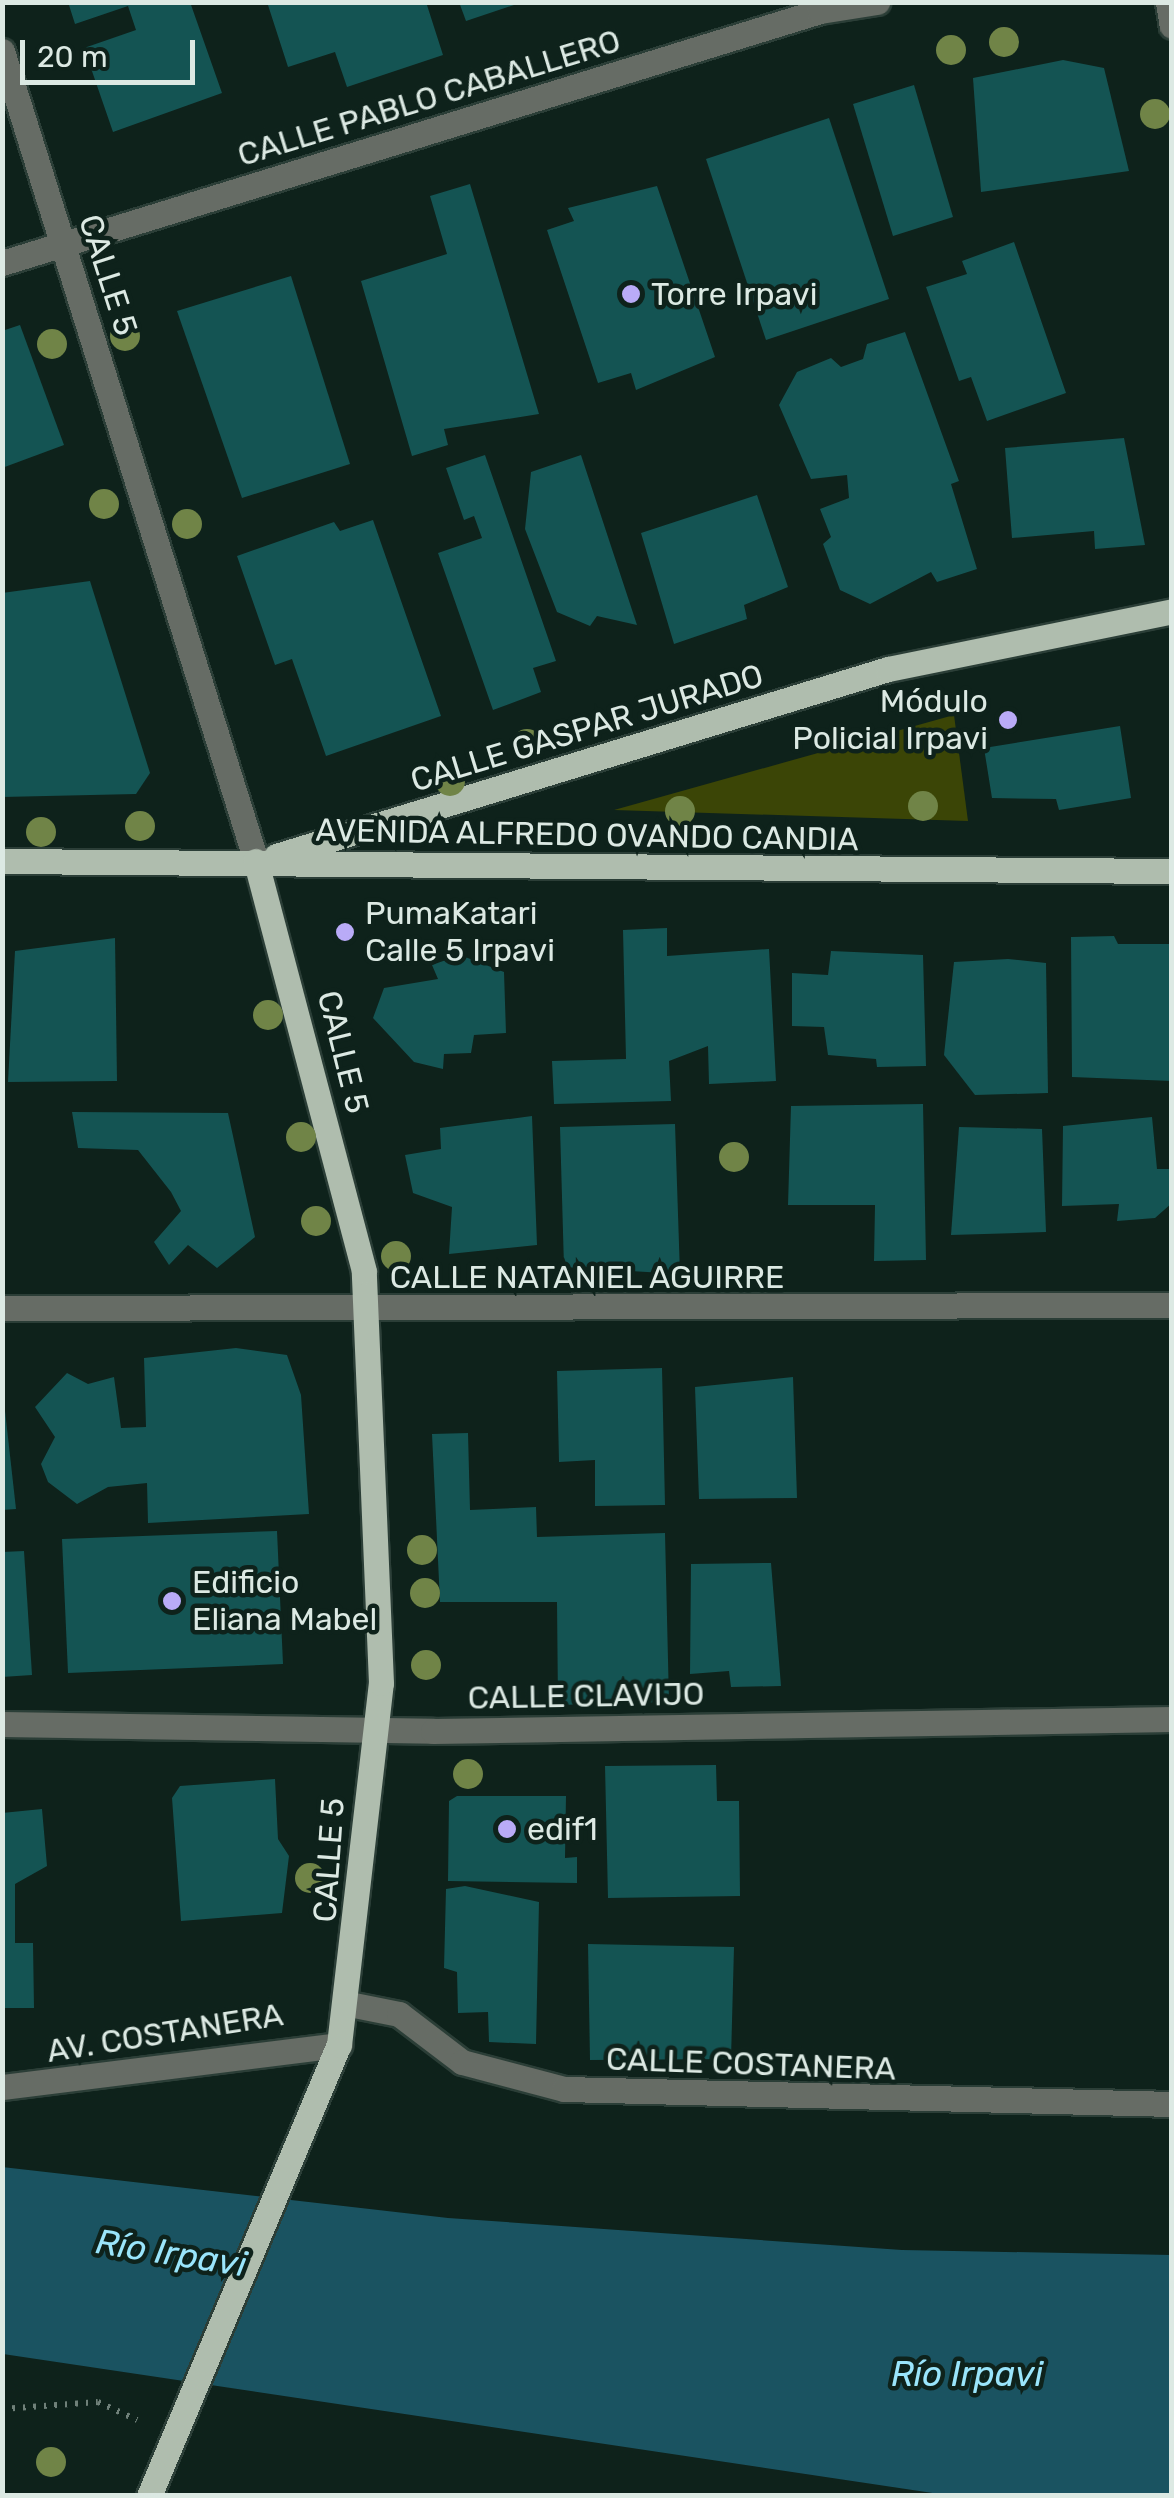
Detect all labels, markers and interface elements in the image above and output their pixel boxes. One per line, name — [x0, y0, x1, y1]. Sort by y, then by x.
scale bar — [25, 20, 200, 82]
street label: CALLE PABLO CABALLERO — [233, 21, 625, 175]
text: 20 m — [37, 39, 108, 75]
street label: CALLE 5 — [70, 210, 146, 340]
place label: Torre Irpavi — [651, 275, 817, 313]
marker: Torre Irpavi — [620, 283, 642, 305]
street label: CALLE GASPAR JURADO — [406, 656, 768, 800]
place label: Módulo Policial Irpavi — [792, 683, 988, 758]
marker: Módulo Policial Irpavi — [997, 709, 1019, 731]
street label: AVENIDA ALFREDO OVANDO CANDIA — [314, 811, 860, 859]
place label: PumaKatari Calle 5 Irpavi — [365, 895, 555, 970]
marker: PumaKatari Calle 5 Irpavi — [334, 921, 356, 943]
street label: CALLE 5 — [309, 987, 377, 1117]
street label: CALLE NATANIEL AGUIRRE — [389, 1258, 785, 1296]
place label: Edificio Eliana Mabel — [192, 1564, 377, 1639]
marker: Edificio Eliana Mabel — [161, 1590, 183, 1612]
street label: CALLE CLAVIJO — [467, 1675, 705, 1717]
street label: CALLE 5 — [305, 1796, 353, 1924]
place label: edif1 — [527, 1810, 598, 1848]
marker: edif1 — [496, 1818, 518, 1840]
street label: AV. COSTANERA — [44, 1995, 286, 2071]
street label: CALLE COSTANERA — [605, 2040, 897, 2088]
water label: Río Irpavi — [93, 2220, 249, 2286]
water label: Río Irpavi — [891, 2353, 1043, 2395]

